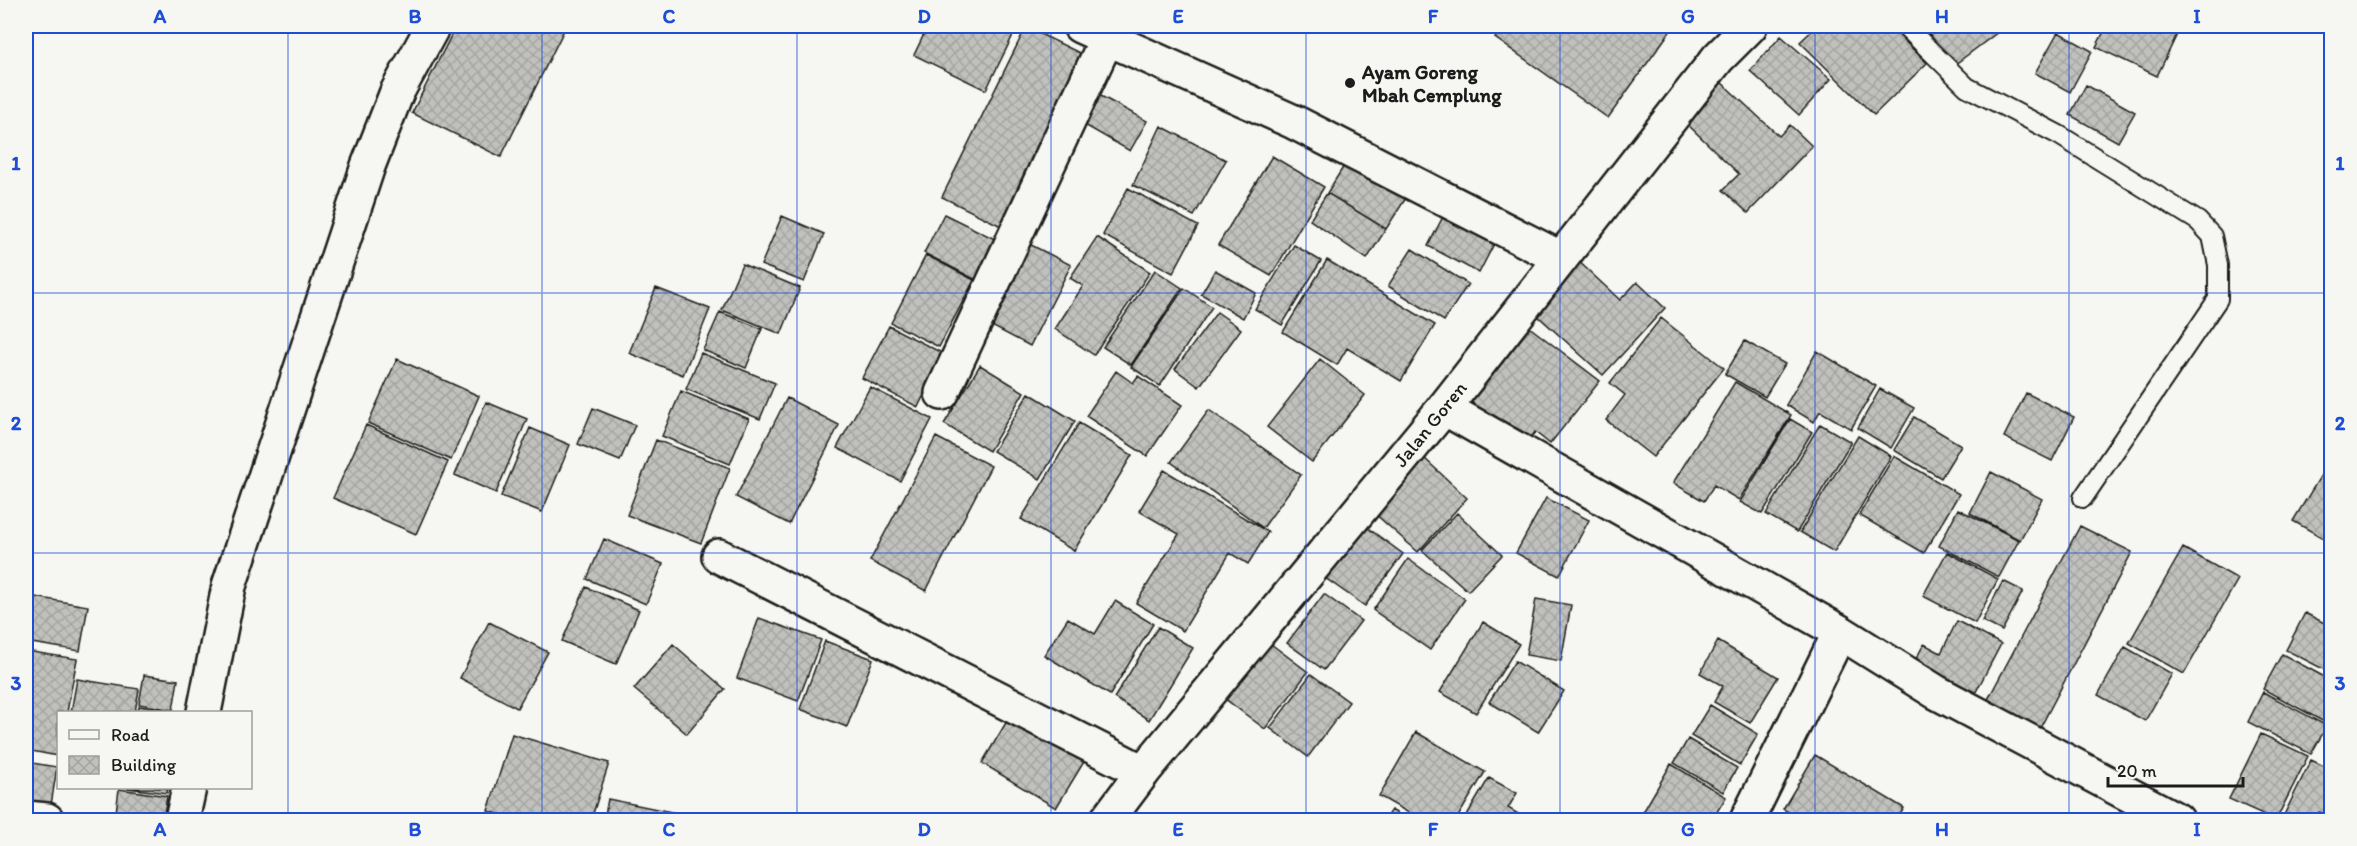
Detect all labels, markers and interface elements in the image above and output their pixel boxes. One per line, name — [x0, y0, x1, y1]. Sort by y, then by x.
text: A — [153, 4, 167, 28]
text: B — [409, 4, 422, 28]
text: C — [663, 4, 676, 28]
text: D — [917, 4, 931, 28]
text: E — [1172, 4, 1184, 28]
text: F — [1428, 4, 1439, 28]
text: G — [1681, 4, 1695, 28]
text: H — [1935, 4, 1949, 28]
text: I — [2193, 4, 2201, 28]
place label: Ayam Goreng Mbah Cemplung — [1361, 60, 1502, 108]
marker: Ayam Goreng Mbah Cemplung — [1343, 76, 1357, 90]
text: 1 — [11, 151, 21, 175]
text: 1 — [2335, 151, 2345, 175]
street label: Jalan Goren — [1388, 376, 1472, 472]
text: 2 — [11, 411, 22, 435]
text: 2 — [2335, 411, 2346, 435]
text: 3 — [11, 671, 22, 695]
text: 3 — [2335, 671, 2346, 695]
legend — [57, 711, 252, 789]
text: Road — [111, 724, 150, 746]
scale bar — [2108, 750, 2243, 788]
text: Building — [111, 754, 177, 776]
text: 20 m — [2117, 760, 2157, 782]
text: A — [153, 817, 167, 841]
text: B — [409, 817, 422, 841]
text: C — [663, 817, 676, 841]
text: D — [917, 817, 931, 841]
text: E — [1172, 817, 1184, 841]
text: F — [1428, 817, 1439, 841]
text: G — [1681, 817, 1695, 841]
text: H — [1935, 817, 1949, 841]
text: I — [2193, 817, 2201, 841]

